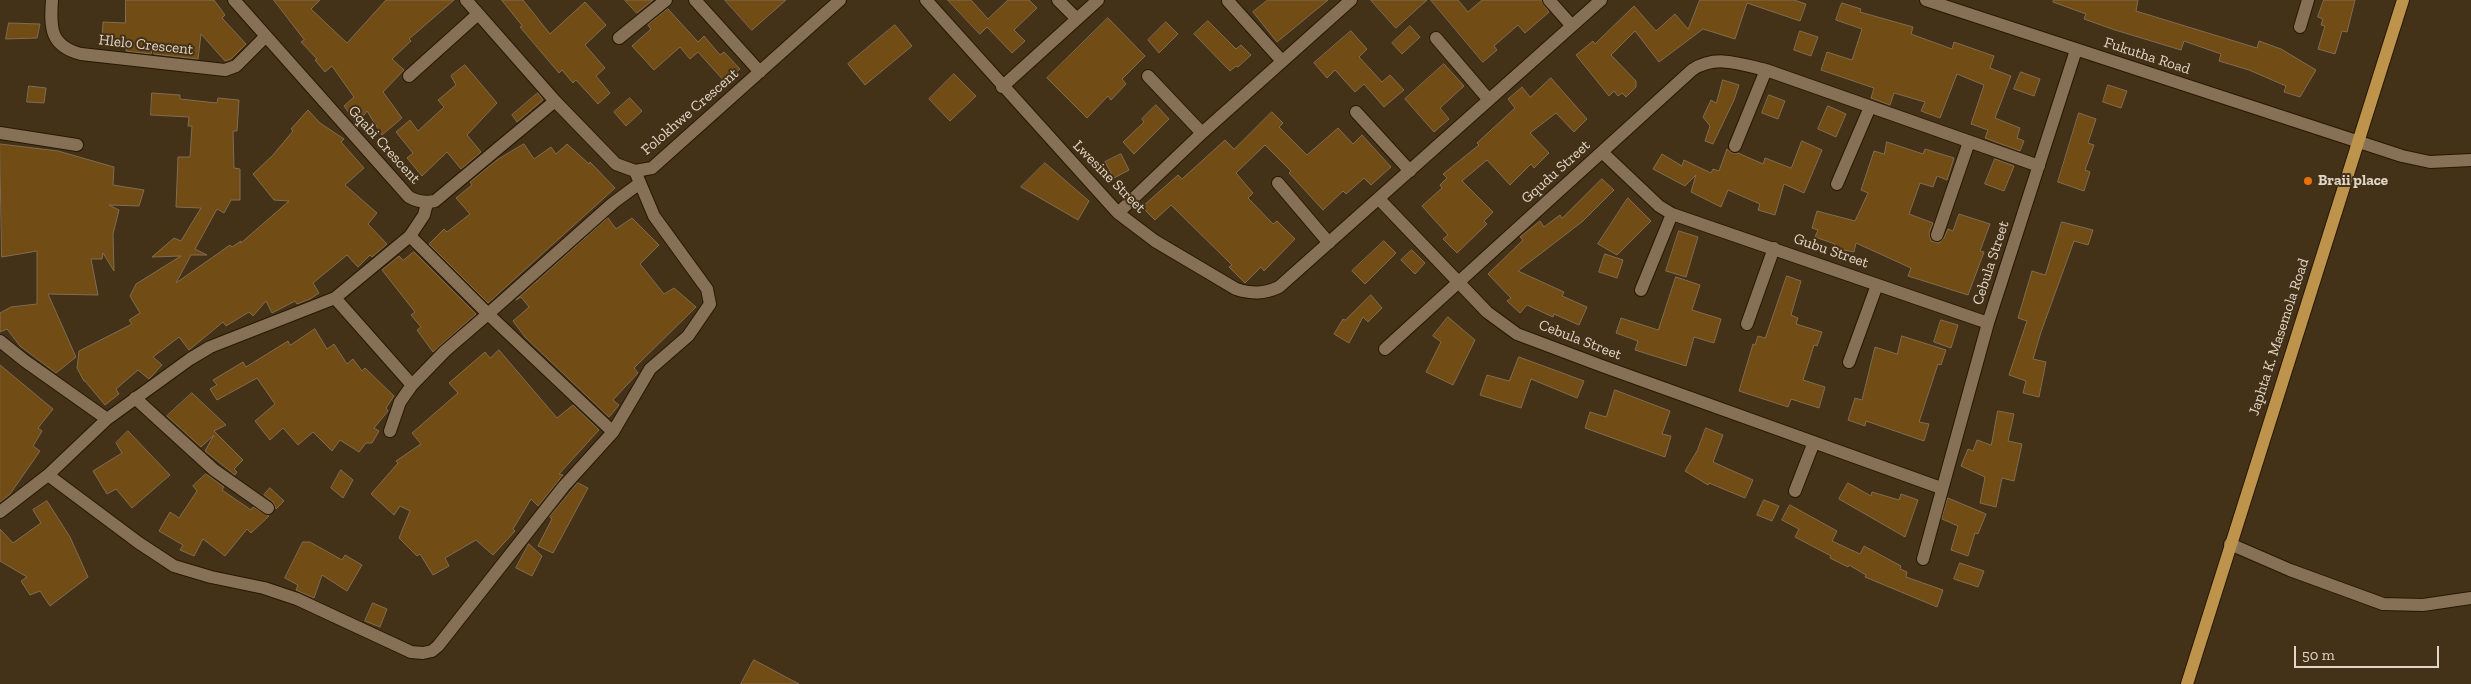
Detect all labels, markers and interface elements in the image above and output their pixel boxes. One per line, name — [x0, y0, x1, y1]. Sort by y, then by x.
street label: Hlelo Crescent — [98, 31, 194, 59]
street label: Fukutha Road — [2101, 34, 2193, 78]
street label: Folokhwe Crescent — [638, 65, 742, 159]
street label: Gqabi Crescent — [344, 102, 424, 188]
street label: Gqudu Street — [1518, 136, 1594, 208]
street label: Lwesine Street — [1069, 137, 1149, 217]
place label: Braii place — [2318, 172, 2388, 190]
marker: Braii place — [2302, 175, 2314, 187]
street label: Cebula Street — [1969, 219, 2013, 307]
street label: Gubu Street — [1791, 230, 1871, 272]
street label: Japhta K. Masemola Road — [2245, 256, 2313, 418]
street label: Cebula Street — [1536, 316, 1624, 364]
scale bar — [2296, 636, 2441, 668]
text: 50 m — [2302, 646, 2335, 664]

